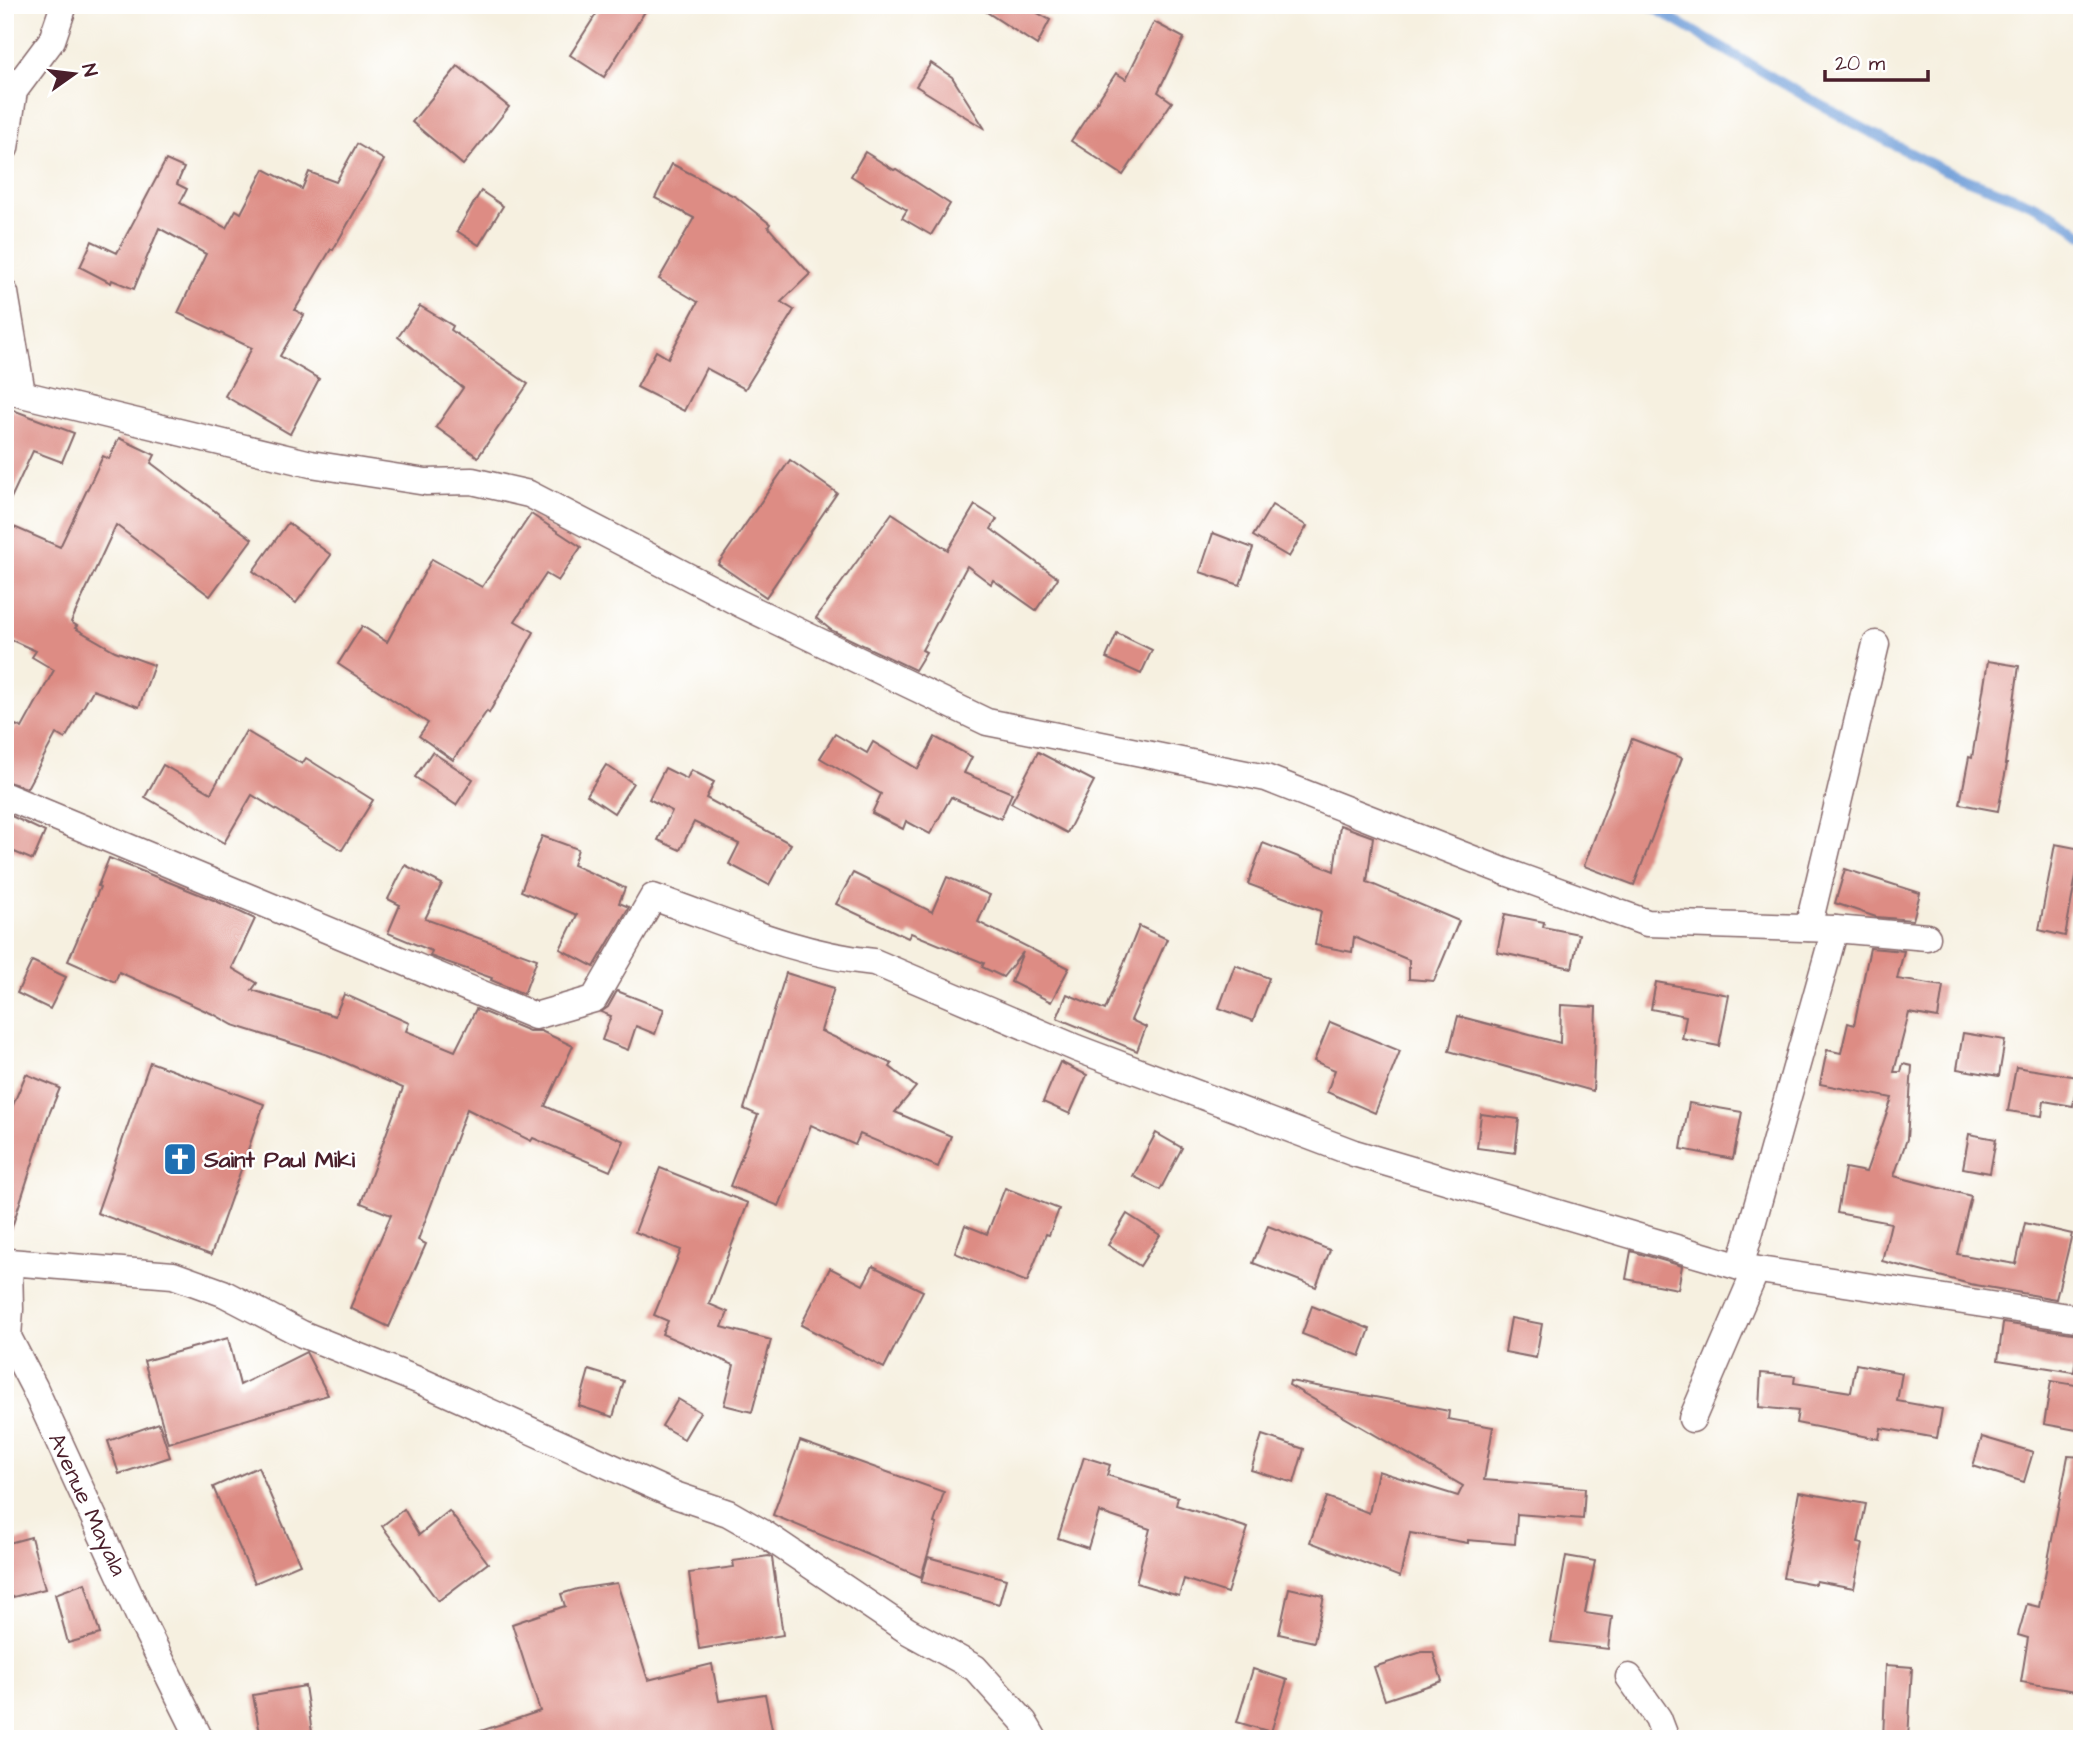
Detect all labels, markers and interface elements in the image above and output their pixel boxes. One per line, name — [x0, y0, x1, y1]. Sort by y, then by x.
north arrow — [38, 38, 108, 108]
scale bar — [1825, 38, 1928, 82]
text: 20 m — [1835, 49, 1886, 78]
text: N — [74, 61, 104, 79]
church icon: Saint Paul Miki — [161, 1140, 199, 1178]
place label: Saint Paul Miki — [203, 1144, 355, 1176]
street label: Avenue Mayala — [39, 1428, 134, 1582]

